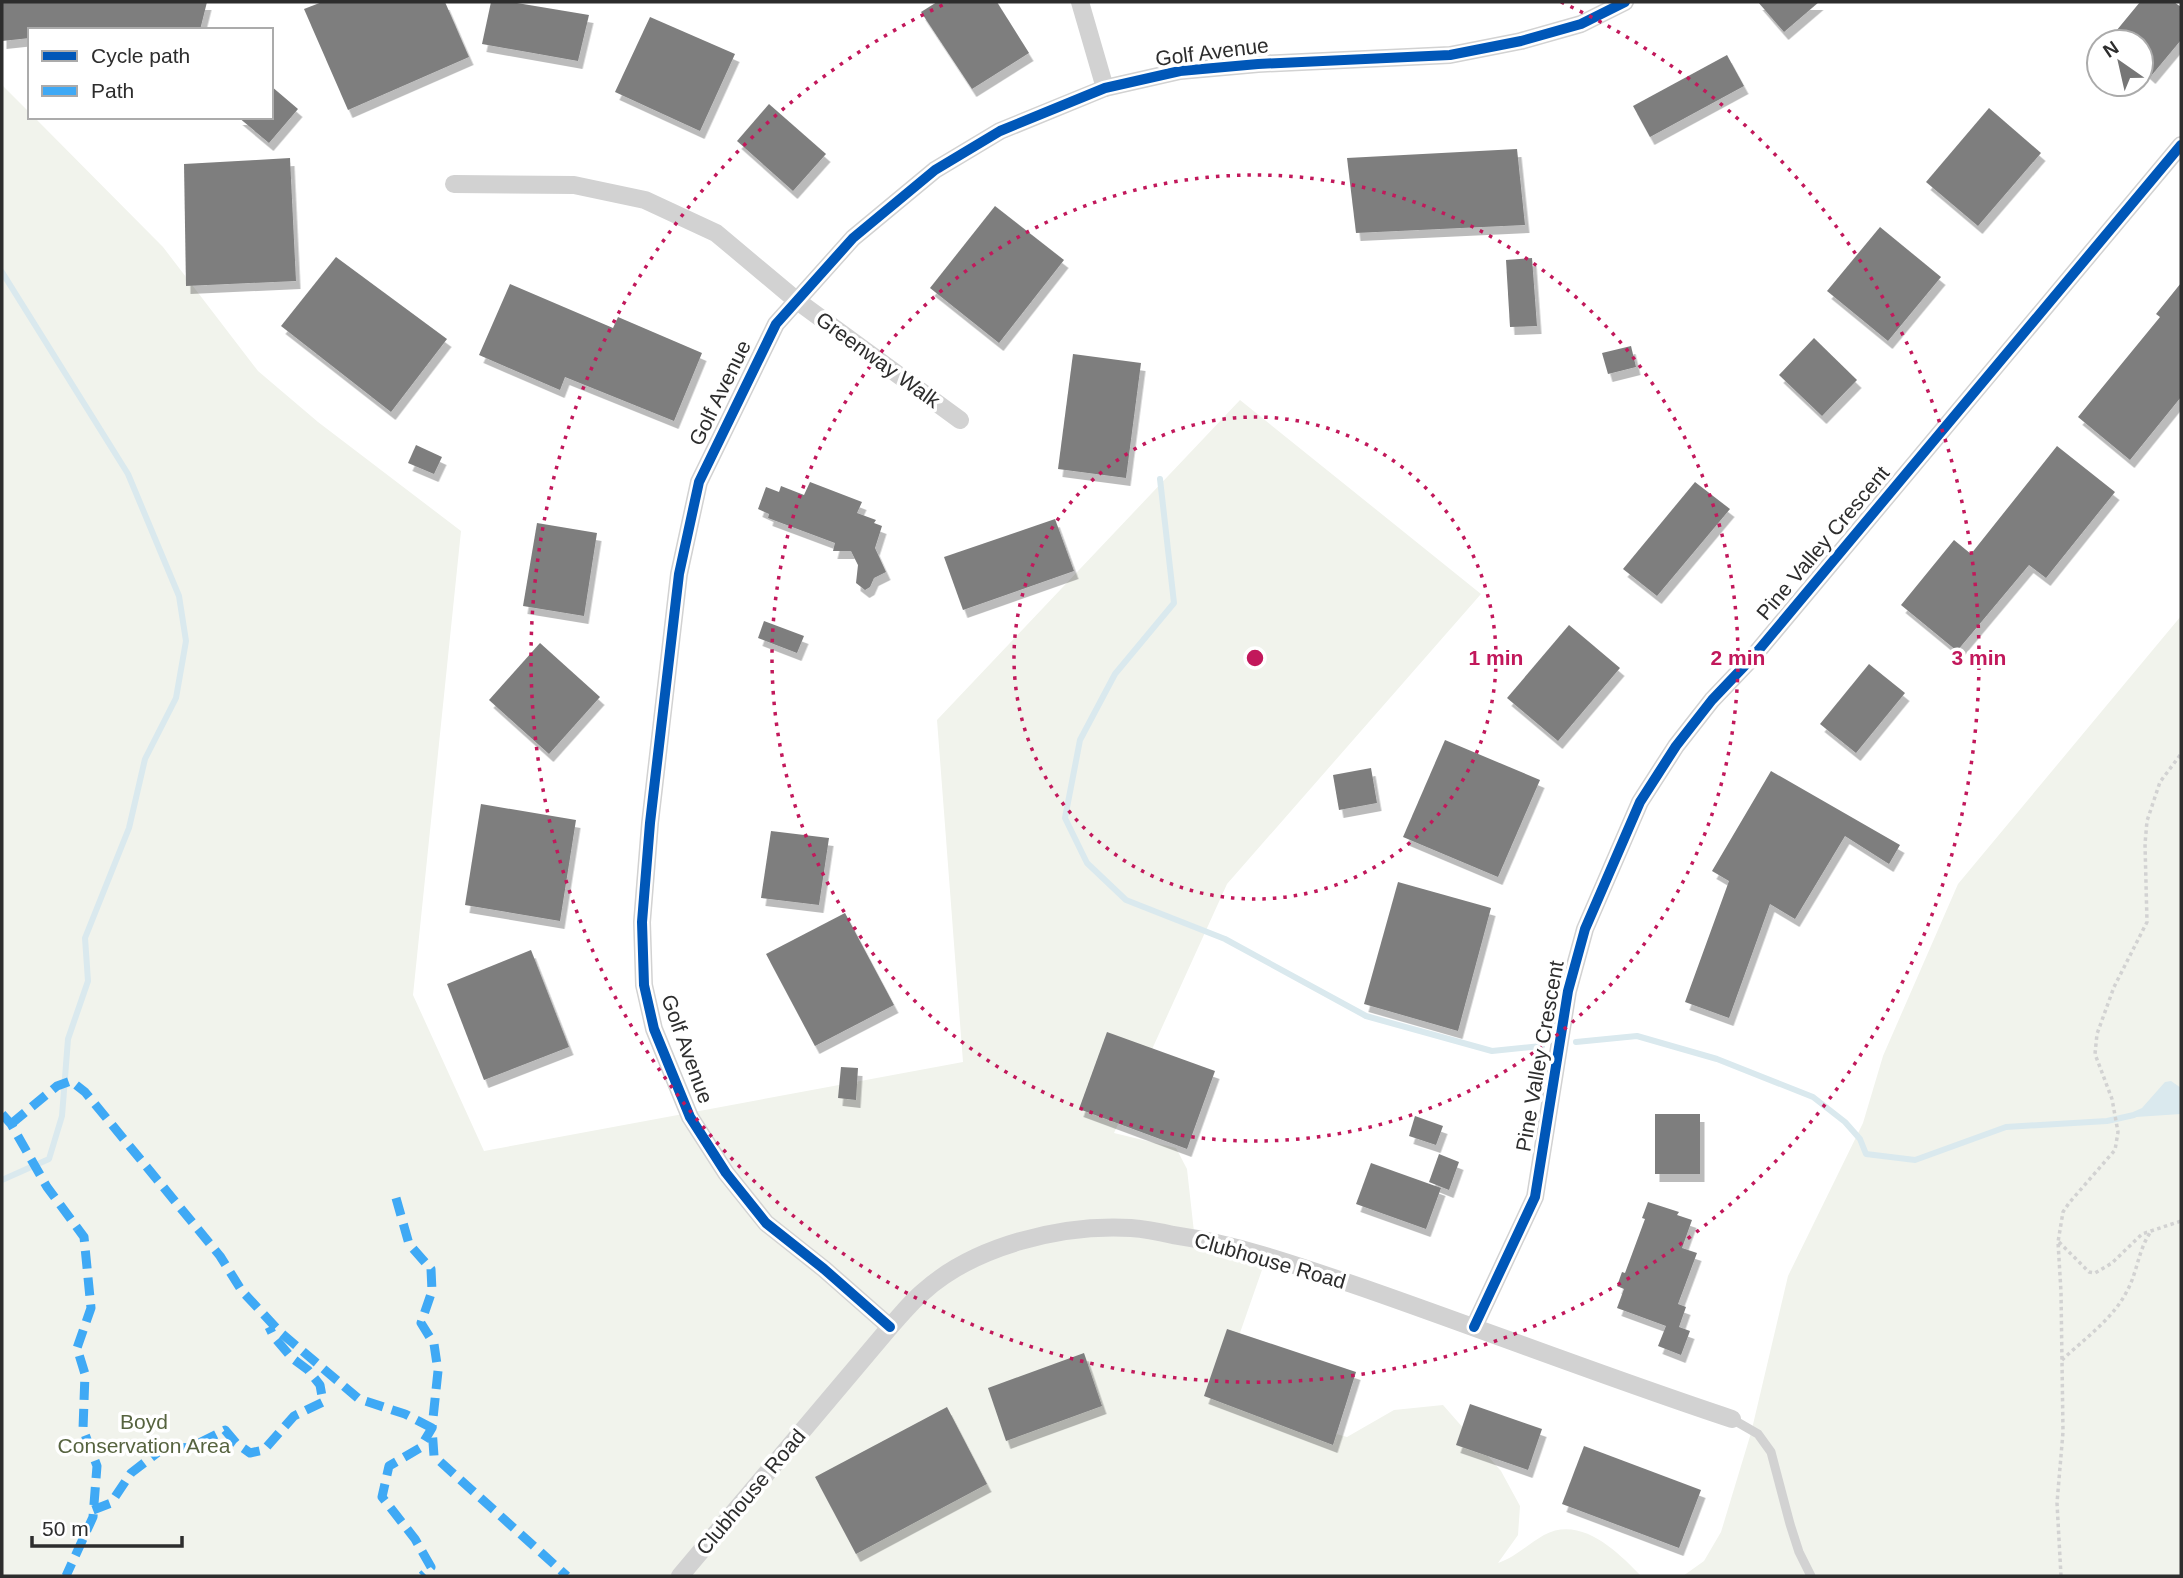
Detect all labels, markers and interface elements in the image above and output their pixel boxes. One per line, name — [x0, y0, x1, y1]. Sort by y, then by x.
legend — [28, 28, 273, 119]
north arrow — [2085, 28, 2155, 98]
street label: Golf Avenue — [1154, 33, 1270, 70]
text: N — [2099, 37, 2122, 62]
text: Cycle path — [91, 44, 190, 67]
text: Path — [91, 79, 134, 102]
street label: Greenway Walk — [812, 307, 945, 413]
street label: Golf Avenue — [684, 336, 755, 449]
street label: Pine Valley Crescent — [1752, 461, 1894, 624]
centre of rings — [1243, 646, 1267, 670]
text: 1 min — [1469, 646, 1523, 669]
text: 2 min — [1711, 646, 1765, 669]
text: 3 min — [1952, 646, 2006, 669]
street label: Pine Valley Crescent — [1511, 959, 1568, 1153]
street label: Golf Avenue — [657, 991, 718, 1106]
street label: Clubhouse Road — [1192, 1228, 1349, 1293]
park label: Boyd Conservation Area — [58, 1410, 231, 1457]
street label: Clubhouse Road — [692, 1424, 810, 1559]
scale bar — [32, 1504, 182, 1548]
text: 50 m — [42, 1517, 89, 1540]

